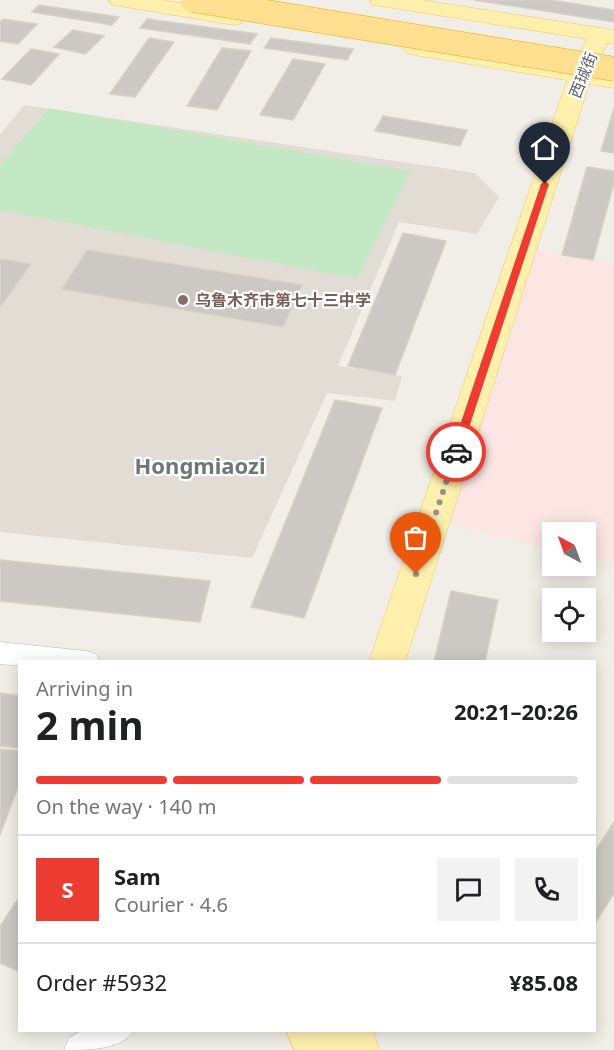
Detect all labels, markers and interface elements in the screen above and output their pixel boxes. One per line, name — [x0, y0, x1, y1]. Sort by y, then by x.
street label: 西珹街 — [564, 49, 602, 101]
pin — [519, 122, 570, 184]
icon: home — [528, 131, 561, 164]
place label: 乌鲁木齐市第七十三中学 — [195, 289, 371, 311]
marker: 乌鲁木齐市第七十三中学 — [176, 293, 190, 307]
courier — [426, 422, 486, 482]
icon: car — [440, 436, 473, 469]
district label: Hongmiaozi — [135, 450, 265, 480]
pin — [390, 512, 441, 574]
icon: bag — [399, 521, 432, 554]
north arrow — [542, 522, 596, 576]
map controls — [542, 522, 596, 642]
button: locate — [542, 588, 596, 642]
text: Arriving in — [36, 675, 133, 702]
text: 20:21–20:26 — [454, 696, 578, 726]
text: 2 min — [36, 698, 143, 751]
text: On the way · 140 m — [36, 793, 216, 820]
button: chat — [437, 858, 500, 921]
button: phone — [515, 858, 578, 921]
text: Sam — [114, 861, 161, 891]
text: S — [61, 874, 74, 904]
text: Courier · 4.6 — [114, 891, 228, 918]
text: Order #5932 — [36, 967, 167, 997]
text: ¥85.08 — [509, 967, 578, 997]

